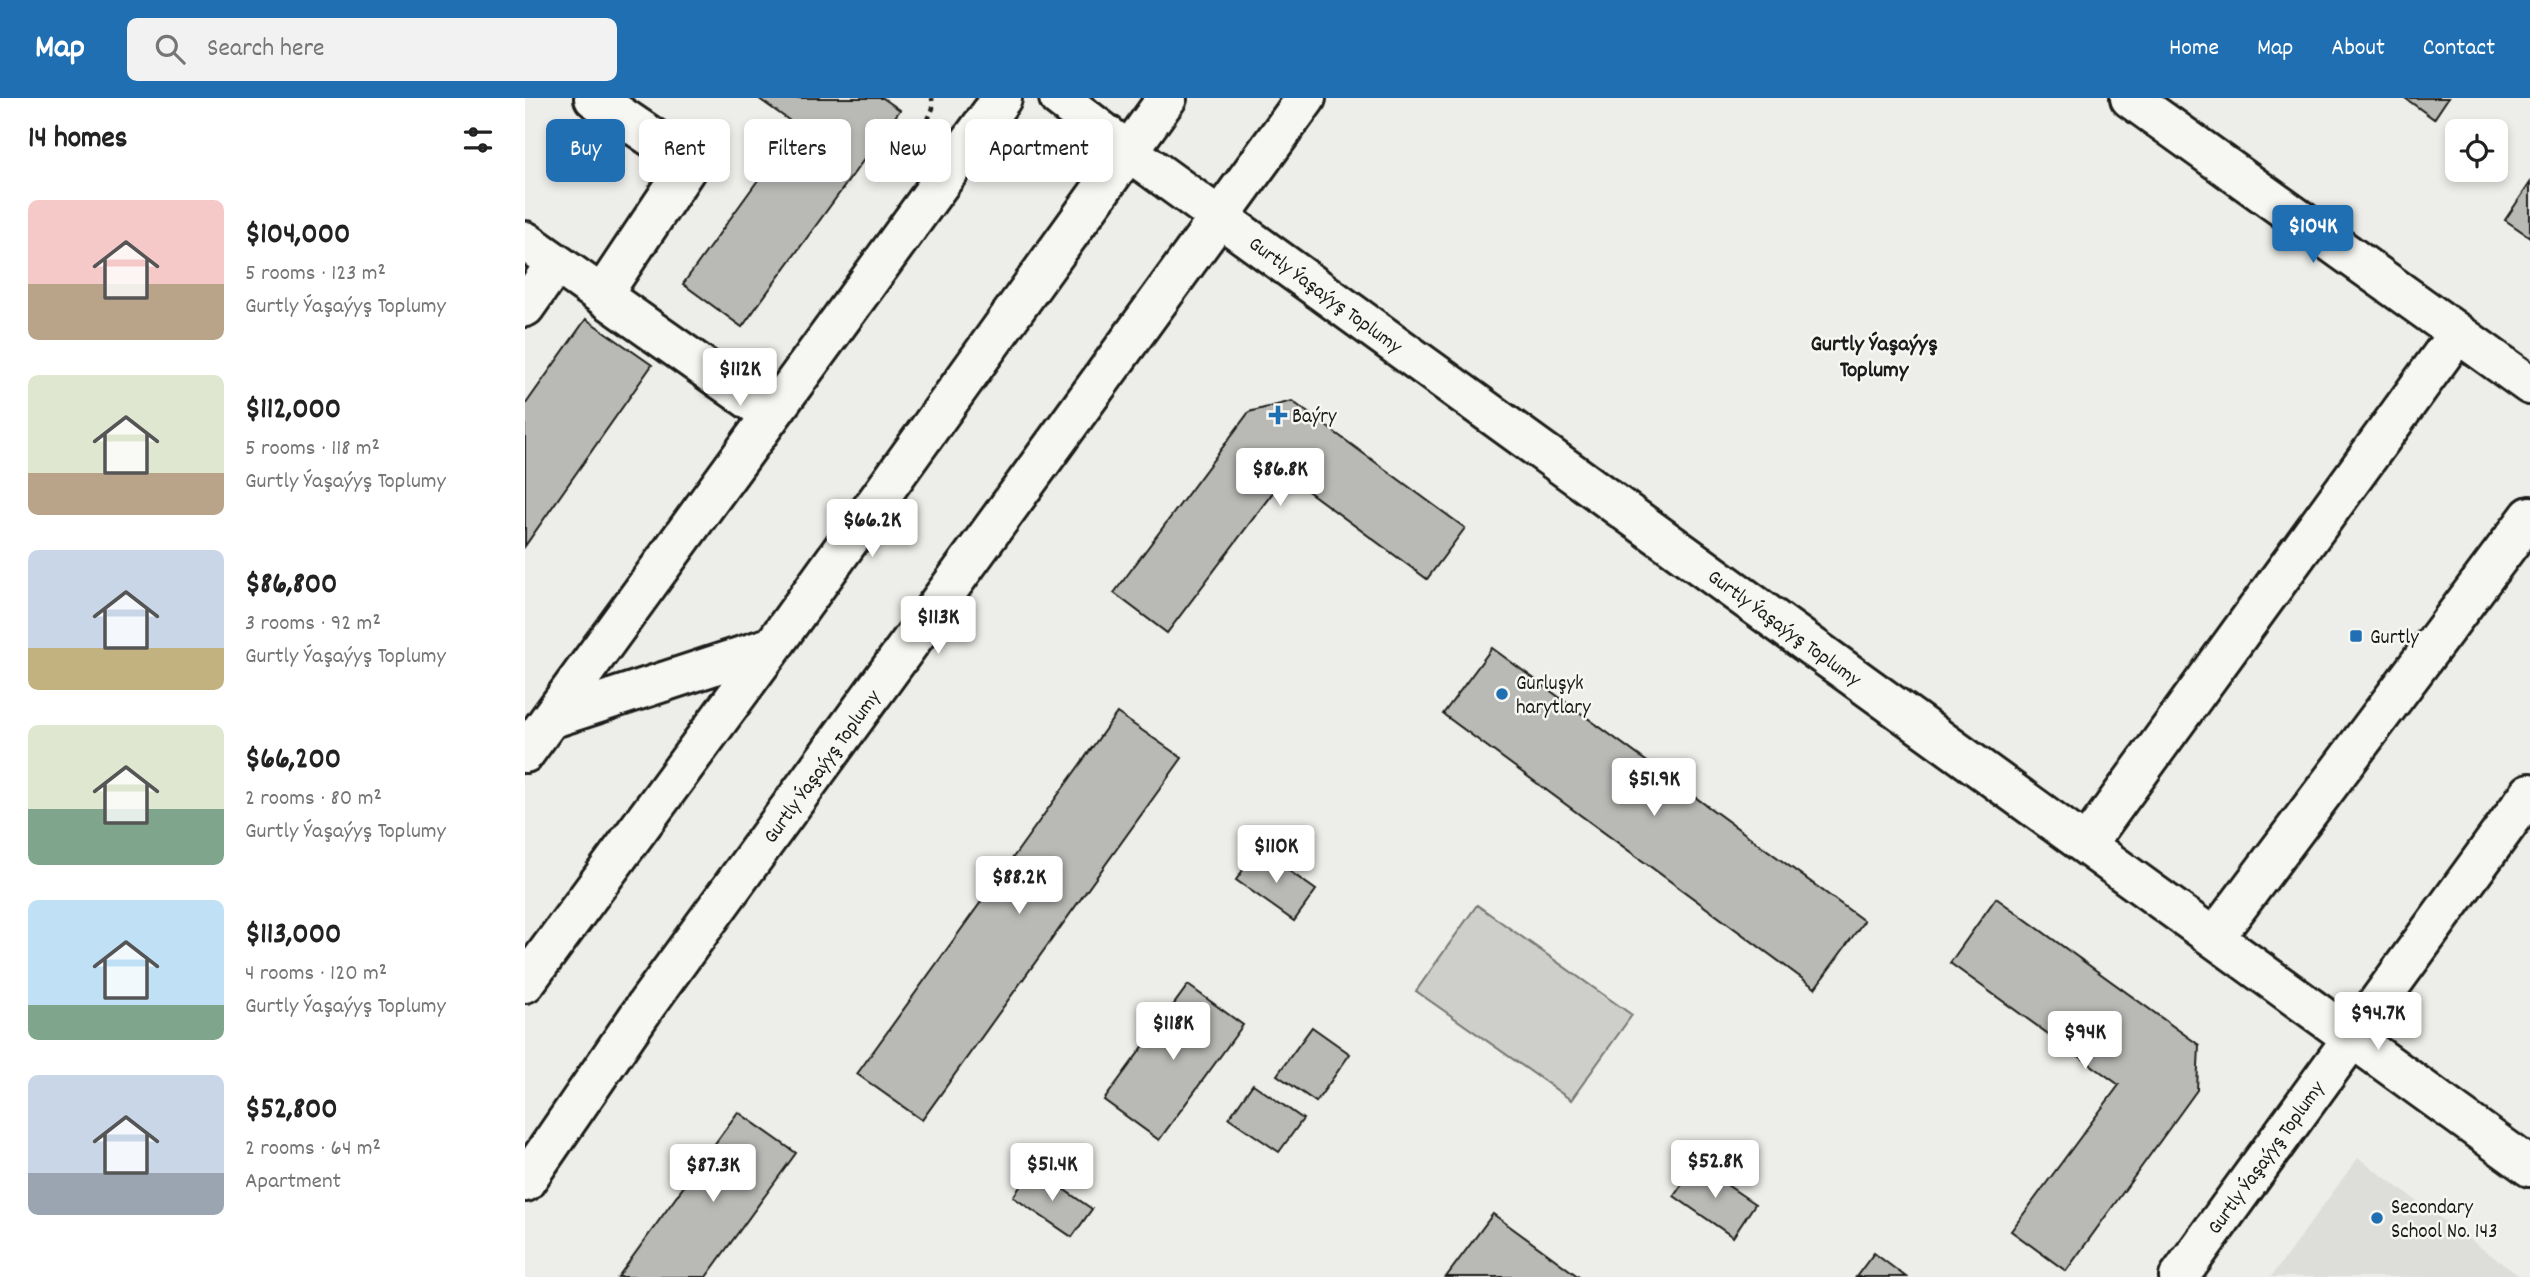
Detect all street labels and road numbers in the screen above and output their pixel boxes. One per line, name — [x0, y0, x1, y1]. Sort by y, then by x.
street label: Gurtly Ýaşaýyş Toplumy — [1241, 230, 1408, 363]
street label: Gurtly Ýaşaýyş Toplumy — [1700, 563, 1867, 696]
street label: Gurtly Ýaşaýyş Toplumy — [757, 684, 890, 851]
street label: Gurtly Ýaşaýyş Toplumy — [2201, 1075, 2334, 1242]

